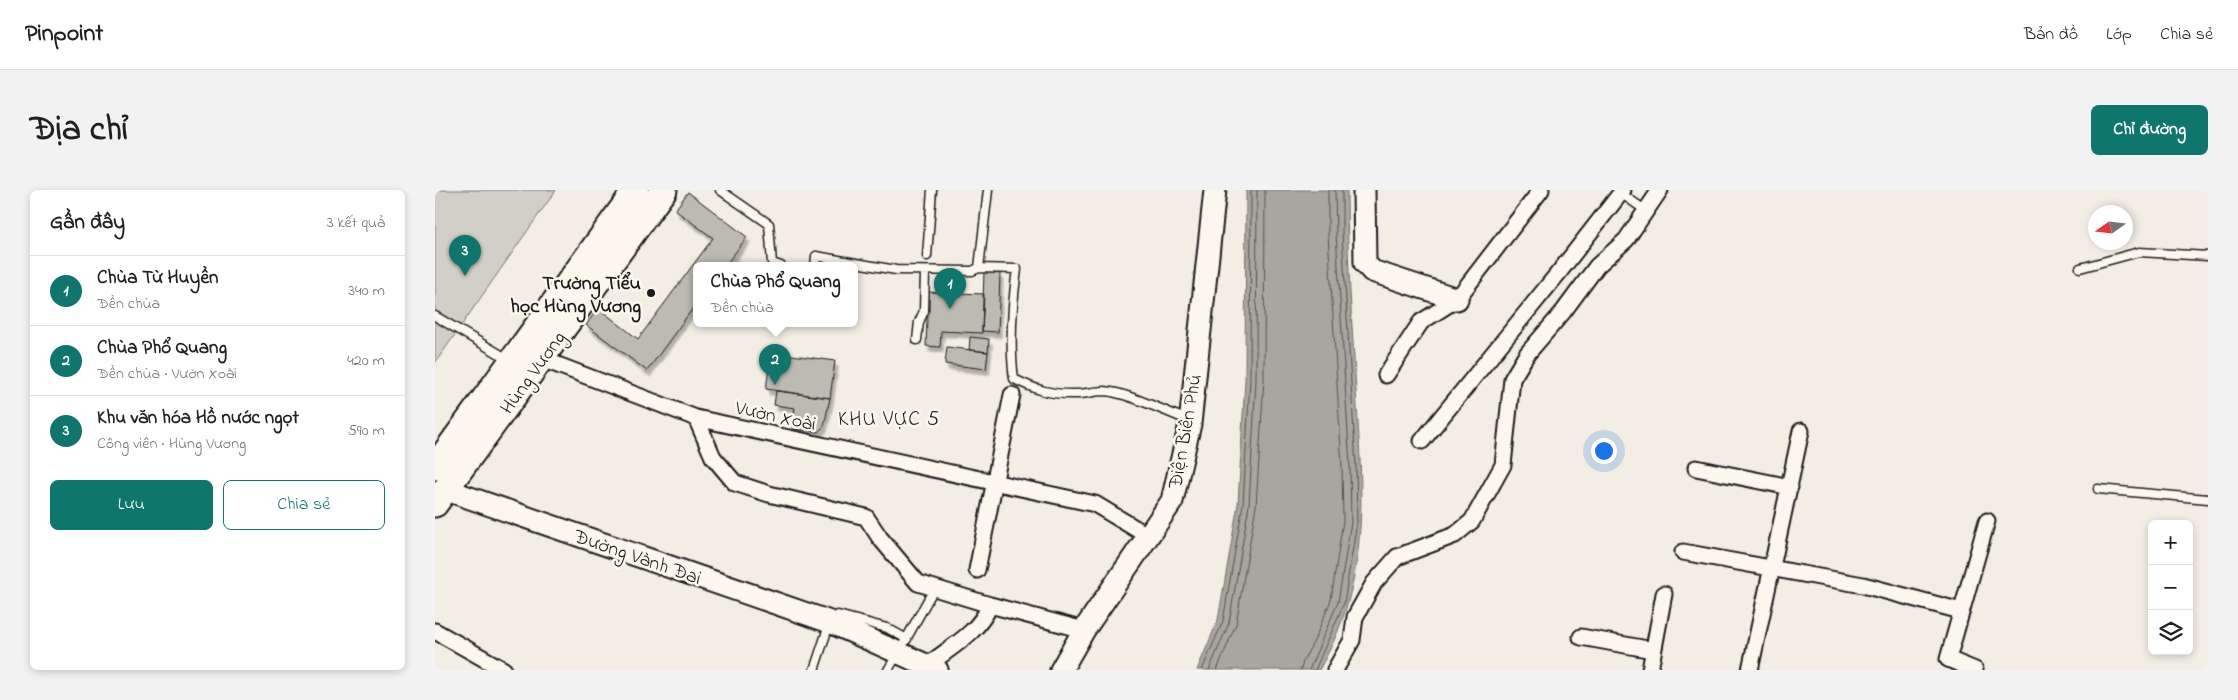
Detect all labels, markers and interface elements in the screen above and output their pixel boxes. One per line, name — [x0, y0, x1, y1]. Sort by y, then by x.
text: Pinpoint — [25, 17, 103, 52]
text: Bản đồ — [2024, 22, 2078, 48]
text: Lớp — [2106, 22, 2132, 48]
text: Chia sẻ — [2160, 22, 2213, 48]
text: Địa chỉ — [30, 105, 128, 156]
button: Chỉ đường — [2091, 105, 2208, 155]
north arrow — [2088, 205, 2133, 250]
text: Gần đây — [50, 208, 125, 238]
text: 3 kết quả — [327, 211, 385, 235]
pin: 3 — [449, 235, 481, 276]
popup — [693, 262, 858, 327]
text: Chùa Từ Huyền — [97, 265, 218, 292]
pin: 1 — [934, 268, 966, 309]
text: Chùa Phổ Quang — [711, 269, 841, 296]
place label: Trường Tiểu học Hùng Vương — [510, 270, 641, 323]
text: 1 — [63, 279, 69, 303]
text: 340 m — [348, 279, 385, 303]
marker: Trường Tiểu học Hùng Vương — [645, 287, 657, 299]
text: Đền chùa — [97, 292, 160, 316]
text: Đền chùa — [711, 296, 774, 320]
street label: Hùng Vương — [494, 326, 575, 422]
text: Chùa Phổ Quang — [97, 335, 227, 362]
pin: 2 — [759, 344, 791, 385]
text: 2 — [62, 349, 70, 373]
text: 420 m — [347, 349, 385, 373]
text: Đền chùa · Vườn Xoài — [97, 362, 237, 386]
street label: Điện Biên Phủ — [1162, 372, 1211, 492]
street label: Vườn Xoài — [732, 395, 818, 440]
text: Khu văn hóa Hồ nước ngọt — [97, 405, 299, 432]
district label: KHU VỰC 5 — [838, 405, 940, 435]
text: 3 — [63, 419, 69, 443]
text: 590 m — [348, 419, 385, 443]
text: Công viên · Hùng Vương — [97, 432, 246, 456]
your location — [1591, 438, 1617, 464]
button: Lưu — [50, 480, 213, 530]
button: Chia sẻ — [223, 480, 385, 530]
map controls — [2148, 520, 2193, 655]
button: + — [2148, 520, 2193, 565]
street label: Đường Vành Đai — [568, 523, 705, 595]
button: − — [2148, 565, 2193, 610]
button: layers — [2148, 610, 2193, 655]

